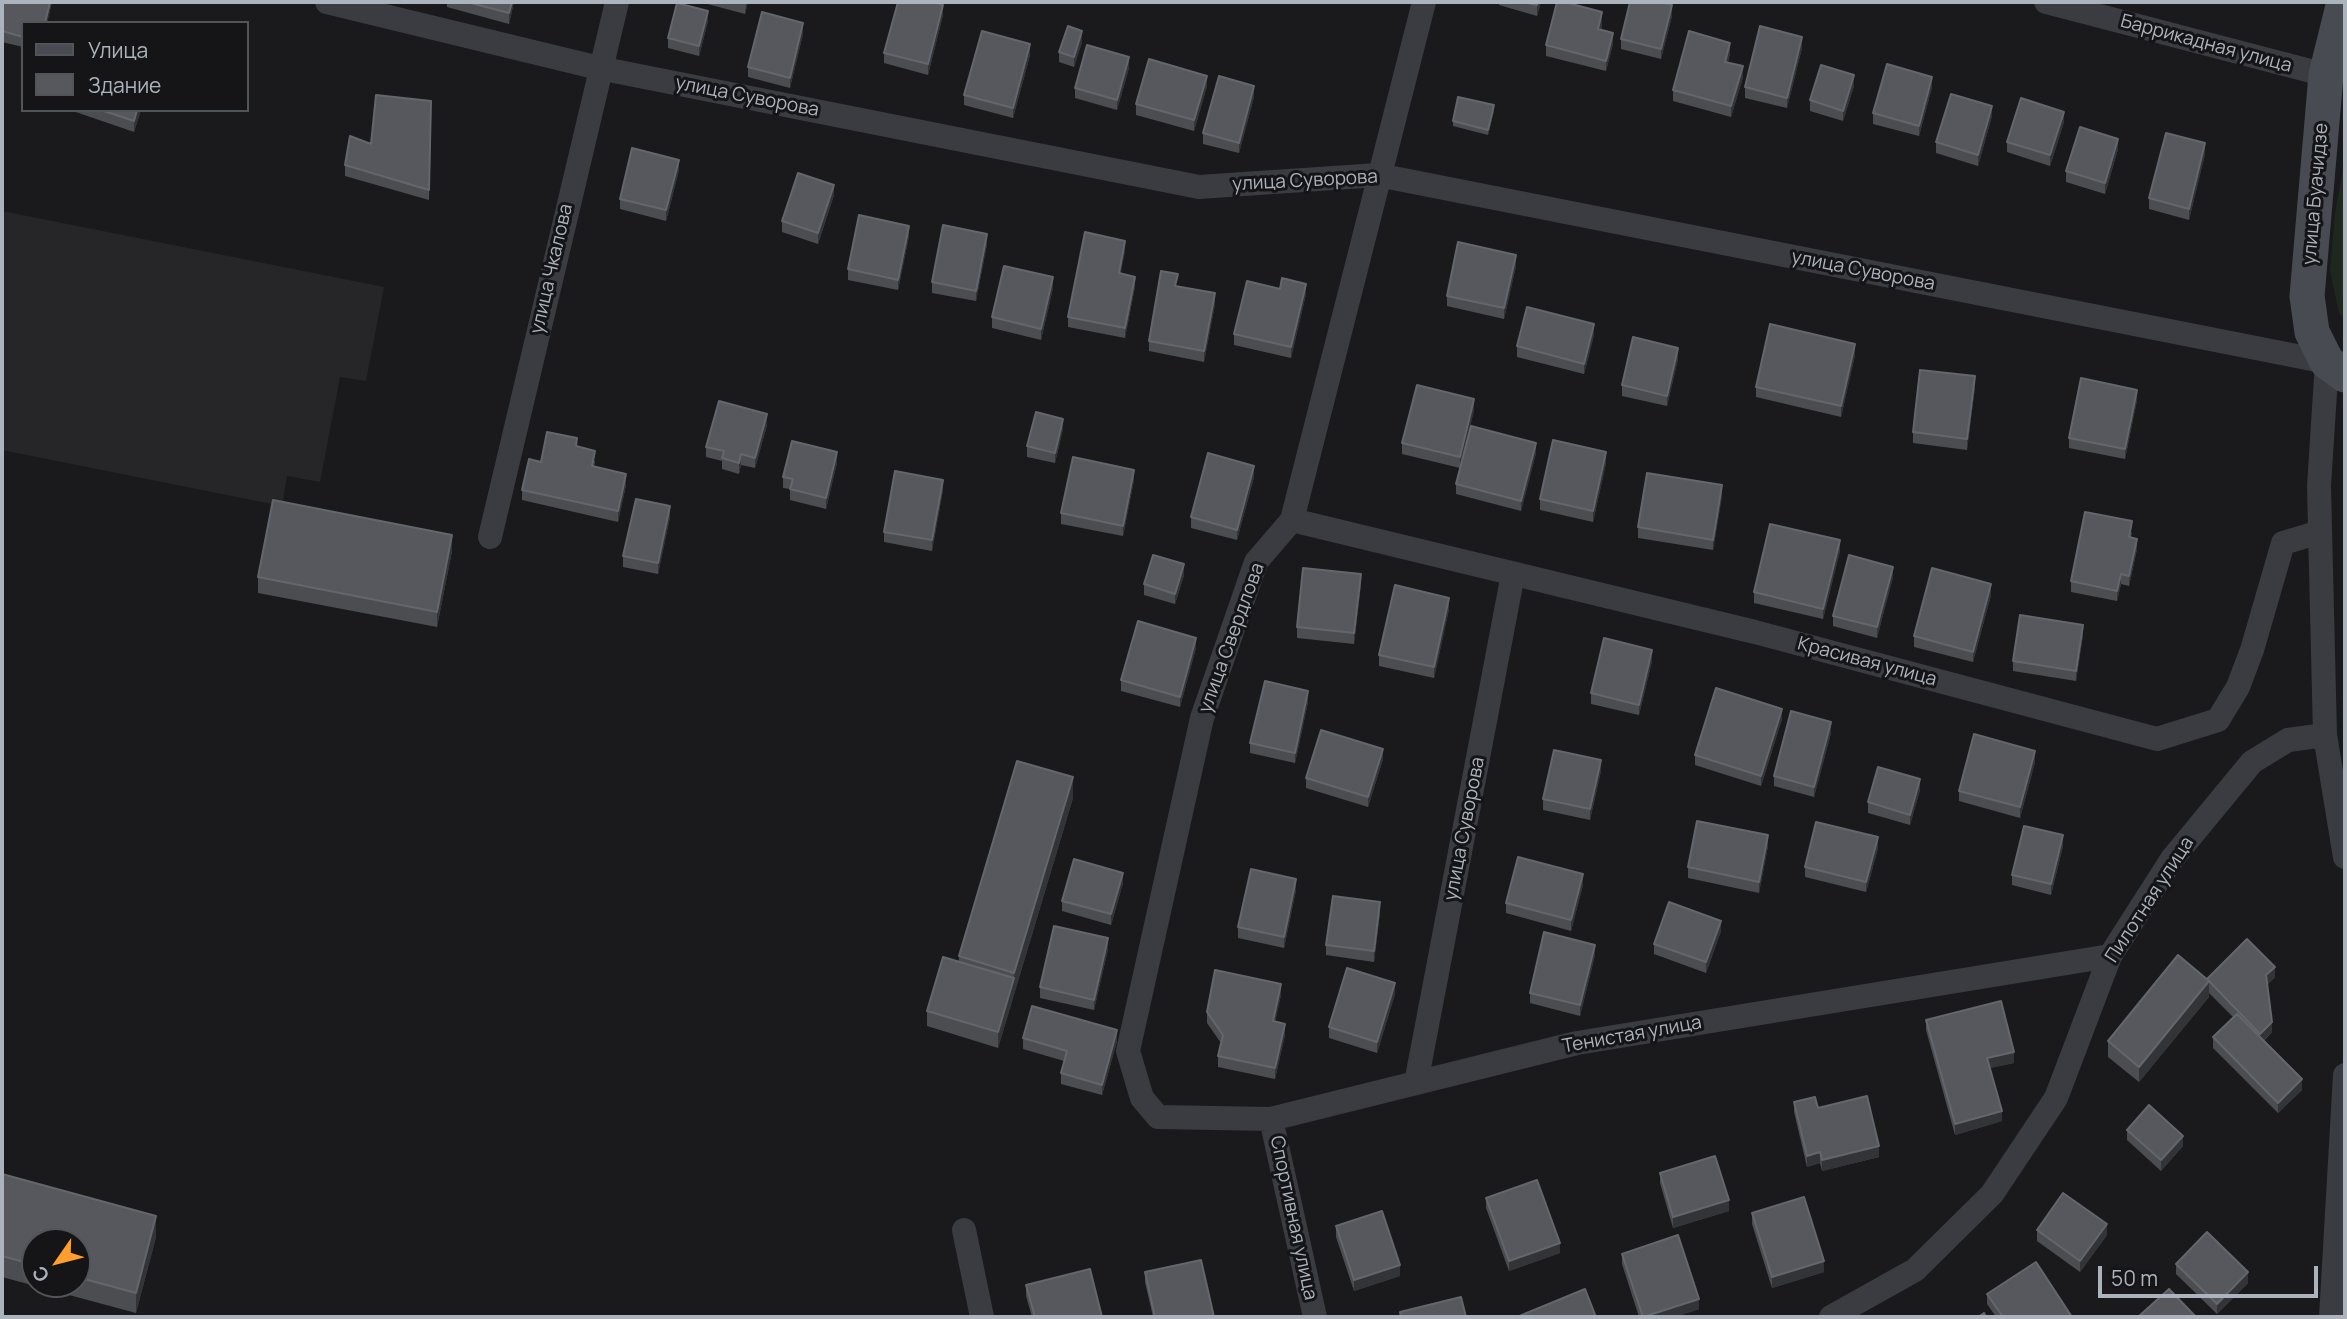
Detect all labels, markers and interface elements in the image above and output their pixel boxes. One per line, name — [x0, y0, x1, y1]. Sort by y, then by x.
street label: Баррикадная улица — [2118, 10, 2294, 78]
legend — [21, 21, 248, 112]
text: Улица — [88, 36, 148, 64]
text: Здание — [88, 71, 161, 99]
street label: улица Суворова — [673, 72, 821, 122]
street label: улица Буачидзе — [2298, 122, 2334, 266]
street label: улица Суворова — [1232, 166, 1378, 196]
street label: улица Чкалова — [526, 202, 578, 336]
street label: улица Суворова — [1789, 246, 1937, 296]
street label: улица Свердлова — [1194, 560, 1270, 716]
street label: Красивая улица — [1795, 632, 1939, 692]
street label: улица Суворова — [1440, 755, 1490, 903]
street label: Пилотная улица — [2101, 833, 2199, 967]
street label: Тенистая улица — [1561, 1012, 1703, 1058]
street label: Спортивная улица — [1264, 1134, 1322, 1302]
north arrow — [21, 1228, 91, 1298]
scale bar — [2102, 1252, 2322, 1296]
text: С — [26, 1261, 55, 1287]
text: 50 m — [2111, 1264, 2158, 1292]

